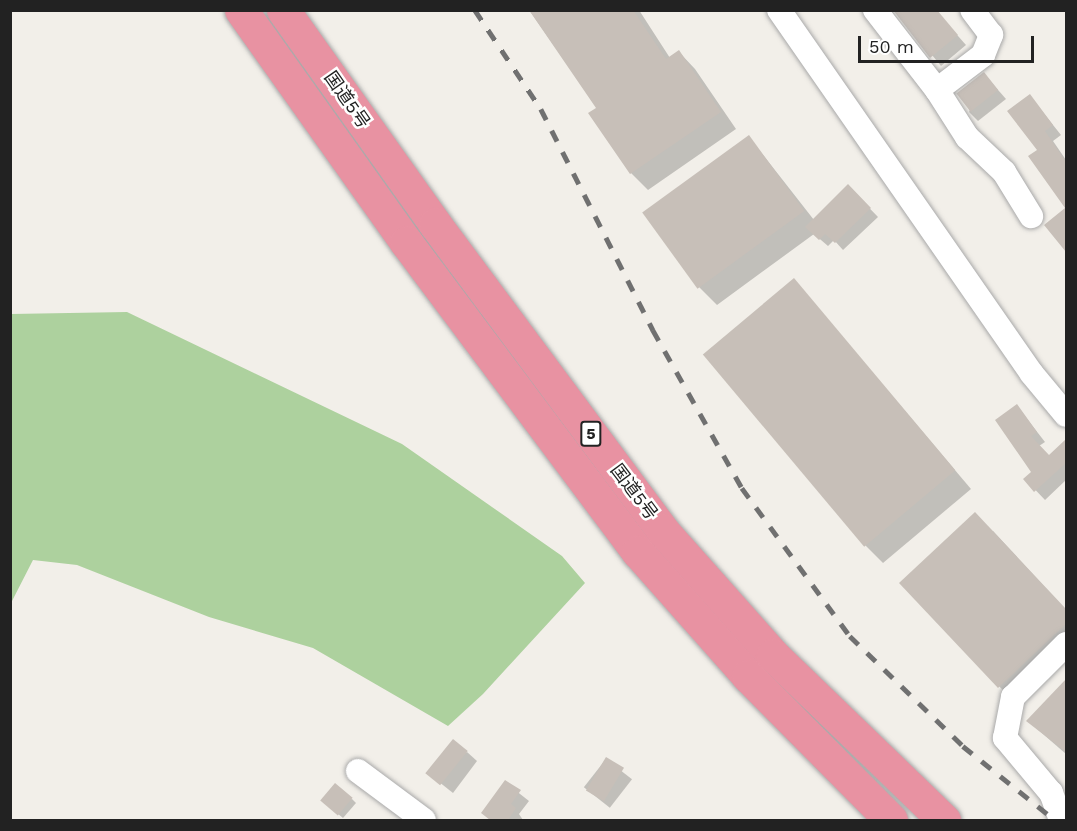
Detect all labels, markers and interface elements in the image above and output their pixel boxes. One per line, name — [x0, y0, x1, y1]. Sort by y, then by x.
scale bar — [861, 24, 1036, 62]
text: 50 m — [869, 36, 914, 57]
street label: 国道5号 — [320, 67, 374, 133]
road number: 5 — [579, 421, 603, 447]
street label: 国道5号 — [606, 460, 662, 524]

